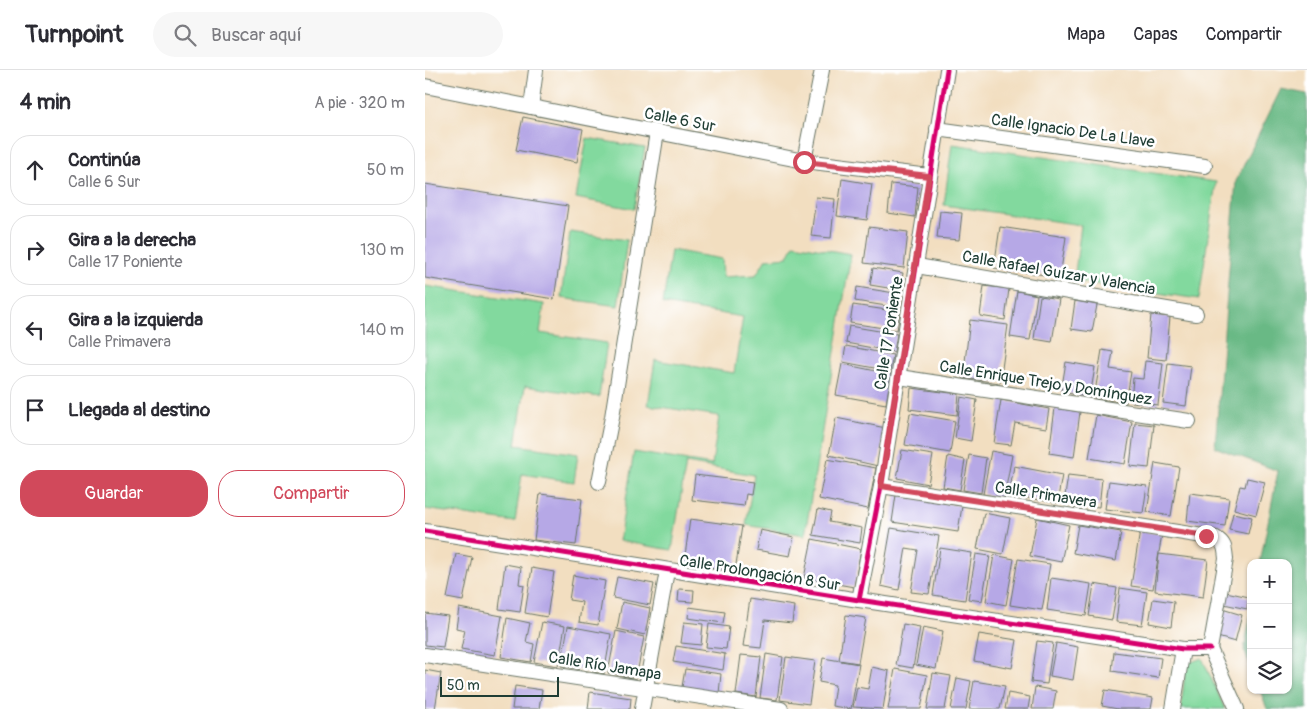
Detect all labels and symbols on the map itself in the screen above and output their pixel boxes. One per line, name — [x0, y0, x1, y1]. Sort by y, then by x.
street label: Calle 6 Sur — [642, 103, 717, 137]
street label: Calle Ignacio De La Llave — [990, 110, 1156, 152]
route start — [793, 151, 816, 174]
street label: Calle Rafael Guízar y Valencia — [961, 246, 1157, 300]
street label: Calle 17 Poniente — [870, 275, 908, 391]
street label: Calle Enrique Trejo y Domínguez — [938, 356, 1154, 410]
street label: Calle Primavera — [993, 477, 1098, 513]
route end — [1195, 525, 1218, 548]
street label: Calle Prolongación 8 Sur — [678, 550, 842, 596]
street label: Calle Río Jamapa — [547, 647, 663, 685]
scale bar — [440, 674, 559, 697]

